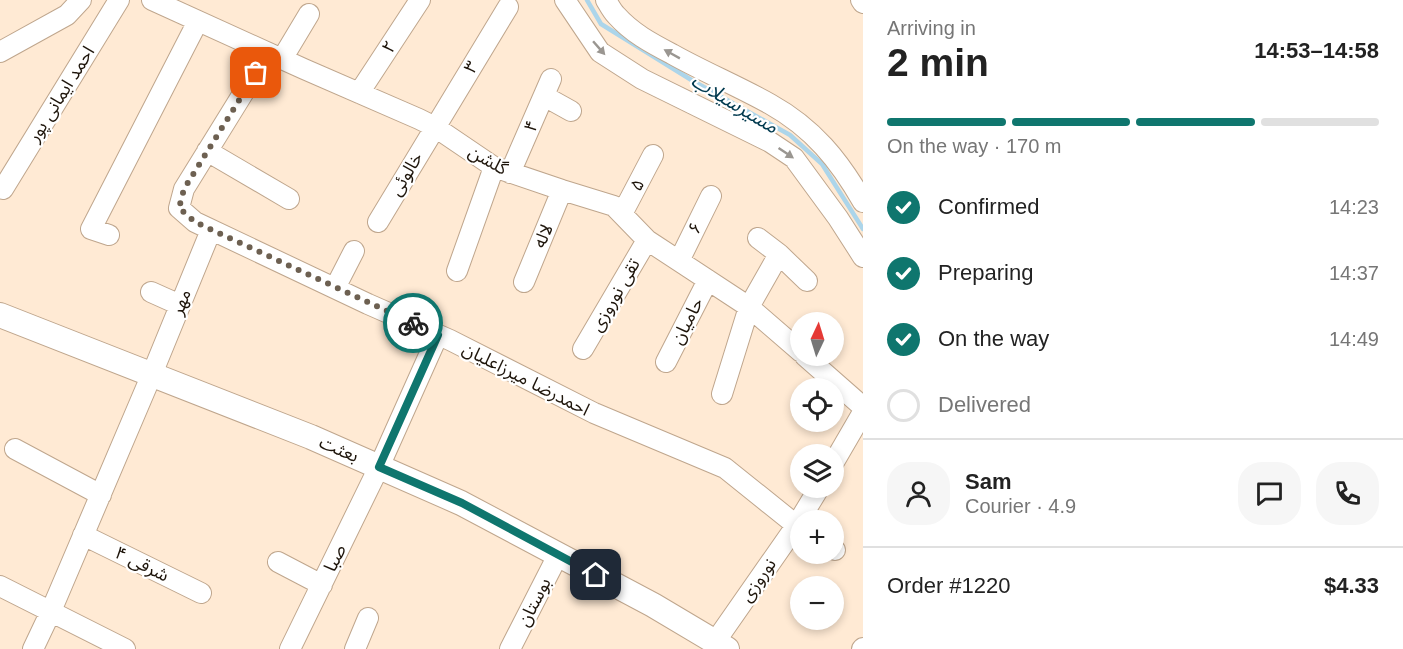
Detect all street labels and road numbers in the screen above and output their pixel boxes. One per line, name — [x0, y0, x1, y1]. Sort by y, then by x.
street label: ۲ — [378, 37, 400, 57]
street label: احمد ایمانی پور — [23, 43, 99, 147]
street label: ۳ — [460, 57, 482, 77]
street label: ۴ — [520, 117, 542, 135]
street label: گلشن — [465, 141, 511, 180]
street label: خالوئی — [385, 149, 428, 200]
street label: ۵ — [626, 176, 648, 194]
street label: ۶ — [684, 219, 706, 237]
street label: لاله — [529, 221, 557, 251]
street label: تقی نوروزی — [586, 255, 645, 335]
street label: مهر — [167, 286, 196, 319]
street label: حامیان — [667, 294, 708, 348]
street label: احمدرضا میرزاعلیان — [459, 338, 593, 421]
street label: بعثت — [316, 432, 362, 466]
street label: صبا — [320, 541, 350, 575]
street label: ۴ شرقی — [111, 542, 172, 586]
street label: نوروزی — [736, 554, 781, 606]
street label: بوستان — [513, 574, 556, 630]

